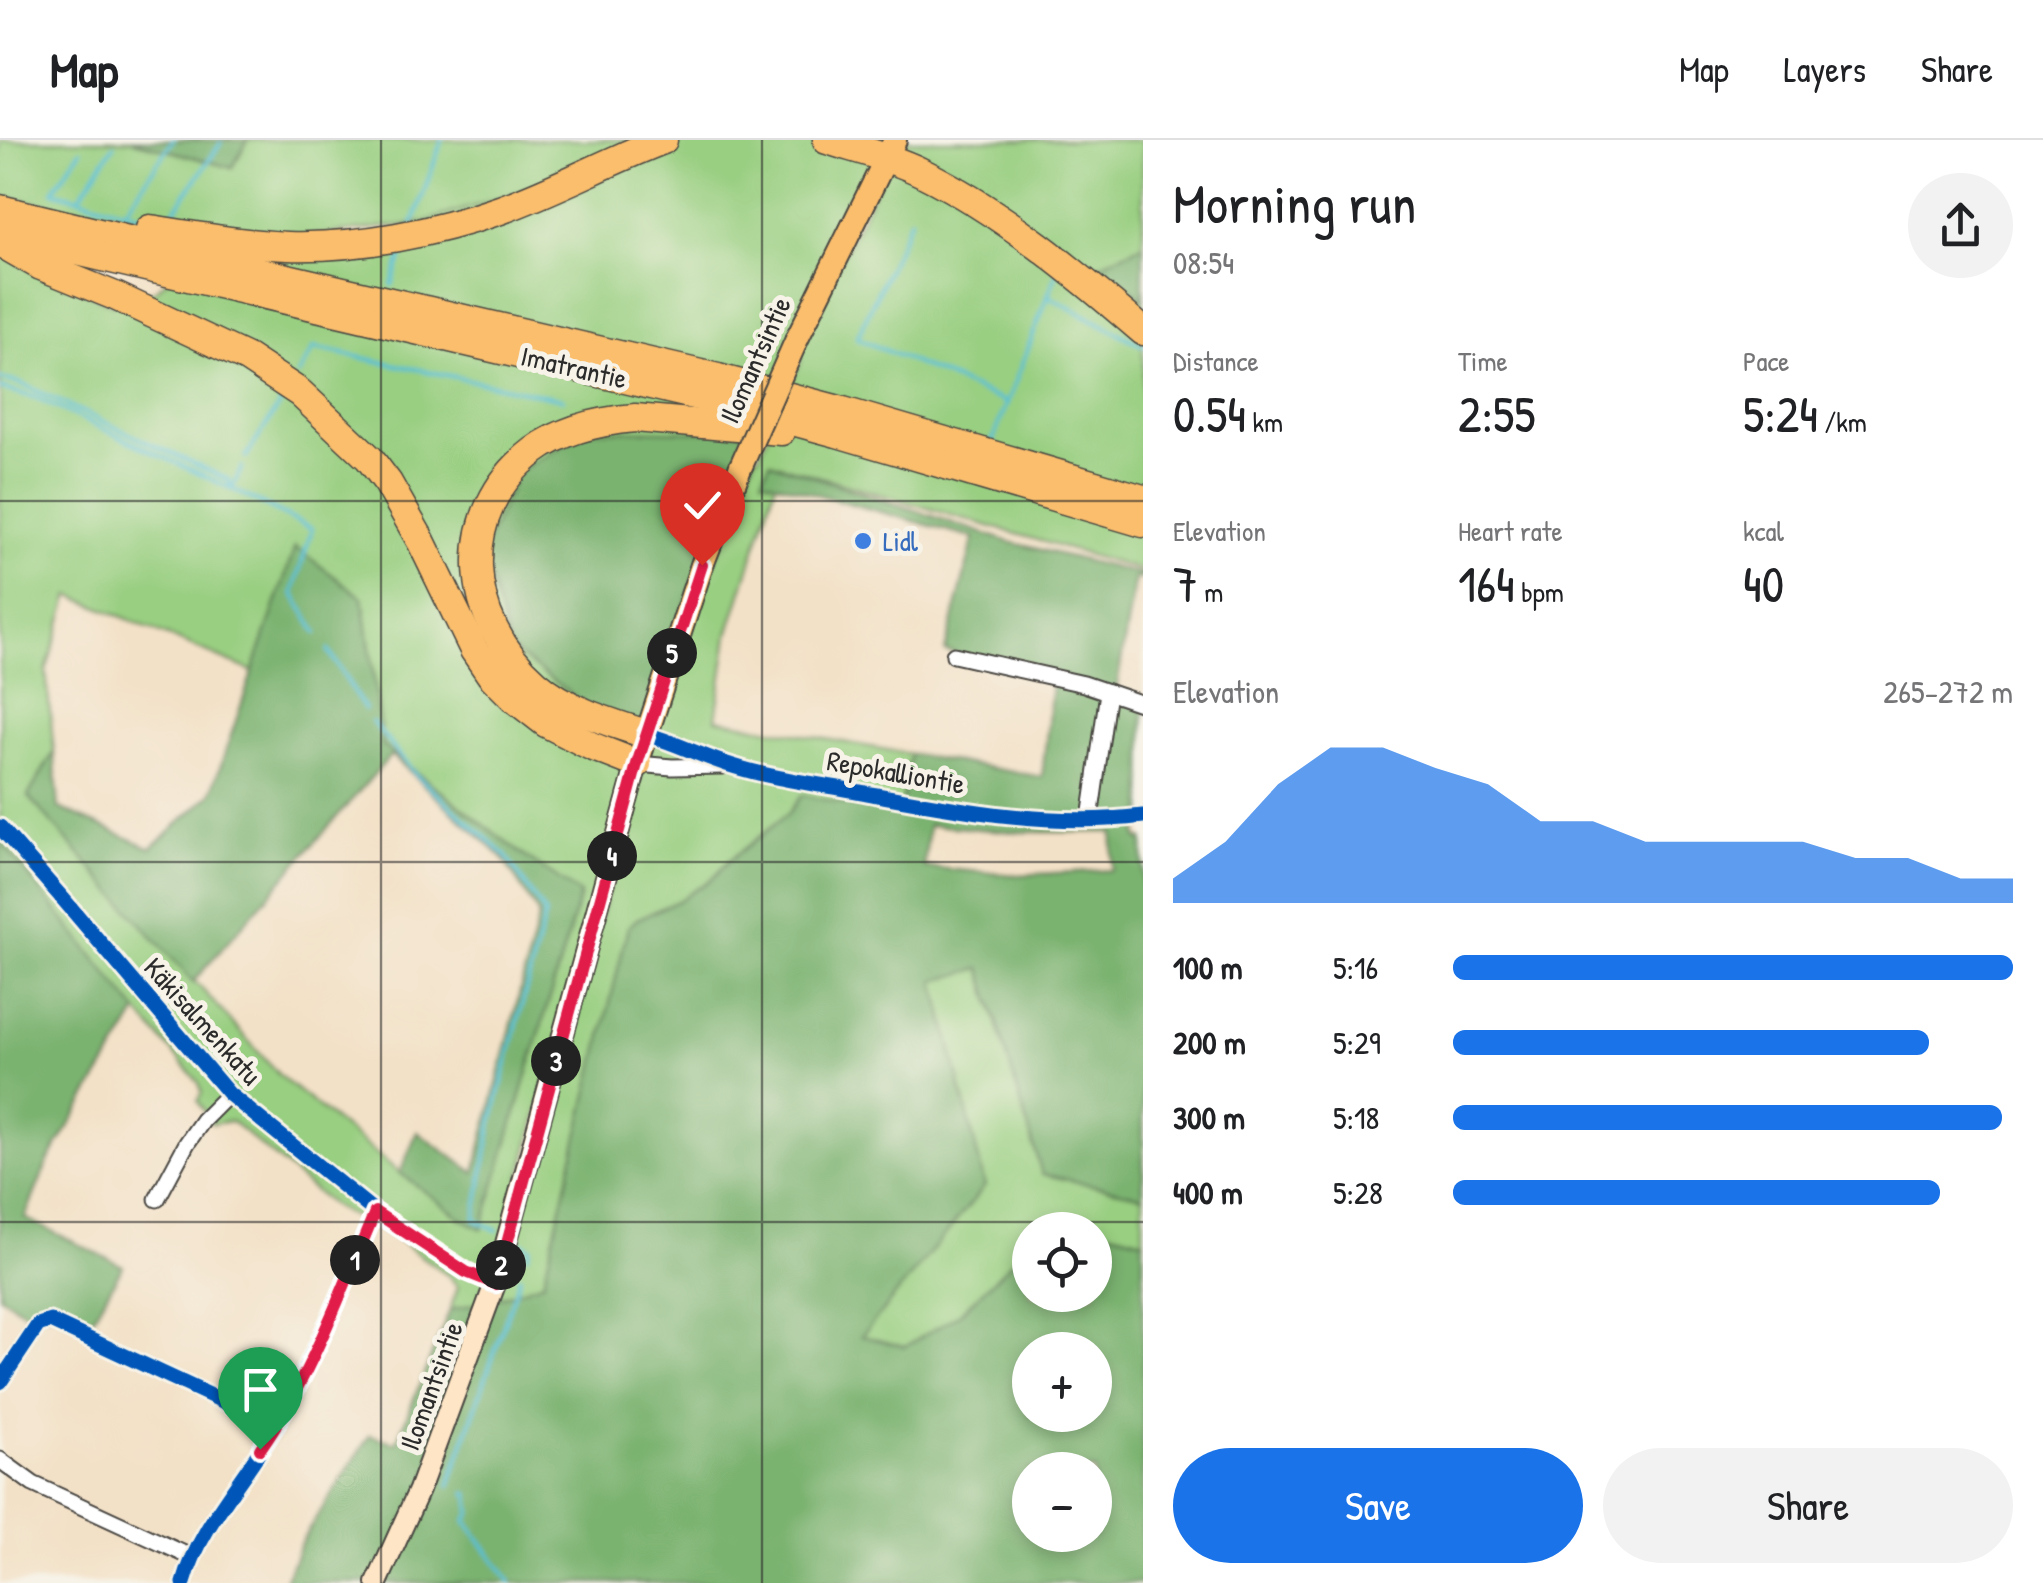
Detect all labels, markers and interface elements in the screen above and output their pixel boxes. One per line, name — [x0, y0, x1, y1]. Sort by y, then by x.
text: Map — [50, 37, 118, 102]
text: Map — [1679, 46, 1729, 93]
text: Layers — [1784, 46, 1866, 93]
text: Share — [1921, 46, 1993, 93]
text: Morning run — [1173, 166, 1416, 240]
button: share — [1908, 173, 2013, 278]
text: 08:54 — [1173, 241, 1234, 284]
street label: Ilomantsintie — [710, 291, 800, 429]
street label: Imatrantie — [517, 336, 631, 398]
text: Distance — [1173, 342, 1259, 380]
text: Time — [1458, 342, 1508, 380]
text: Pace — [1743, 342, 1789, 380]
text: 0.54 — [1173, 380, 1246, 448]
text: 2:55 — [1458, 380, 1535, 448]
text: 5:24 — [1743, 380, 1818, 448]
text: km — [1246, 403, 1283, 441]
text: /km — [1818, 403, 1867, 441]
pin — [660, 463, 745, 566]
icon: check — [675, 478, 730, 533]
text: Elevation — [1173, 512, 1266, 550]
text: Heart rate — [1458, 512, 1563, 550]
text: kcal — [1743, 512, 1784, 550]
place label: Lidl — [883, 522, 919, 560]
marker: Lidl — [852, 530, 874, 552]
text: 7 — [1173, 550, 1198, 618]
text: 164 — [1458, 550, 1515, 618]
text: 40 — [1743, 550, 1784, 618]
text: m — [1198, 573, 1223, 611]
text: bpm — [1515, 573, 1564, 611]
pin: 5 — [647, 628, 697, 678]
text: 5 — [666, 634, 678, 672]
text: Elevation — [1173, 670, 1279, 713]
text: 265–272 m — [1883, 670, 2013, 713]
street label: Repokalliontie — [824, 741, 968, 803]
pin: 4 — [587, 831, 637, 881]
text: 4 — [607, 837, 617, 875]
text: 100 m — [1173, 946, 1242, 989]
text: 5:16 — [1333, 946, 1378, 989]
street label: Käkisalmenkatu — [136, 949, 270, 1093]
text: 200 m — [1173, 1021, 1246, 1064]
text: 5:29 — [1333, 1021, 1381, 1064]
pin: 3 — [531, 1036, 581, 1086]
text: 3 — [550, 1042, 562, 1080]
text: 300 m — [1173, 1096, 1245, 1139]
text: 5:18 — [1333, 1096, 1379, 1139]
text: 400 m — [1173, 1171, 1243, 1214]
text: 5:28 — [1333, 1171, 1383, 1214]
map controls — [1012, 1212, 1112, 1552]
button: locate — [1012, 1212, 1112, 1312]
pin: 1 — [330, 1235, 380, 1285]
pin: 2 — [476, 1240, 526, 1290]
text: 1 — [350, 1241, 360, 1279]
text: 2 — [494, 1246, 508, 1284]
street label: Ilomantsintie — [390, 1316, 472, 1456]
button: + — [1012, 1332, 1112, 1432]
pin — [218, 1347, 303, 1450]
icon: arrive — [233, 1362, 288, 1417]
button: Save — [1173, 1448, 1583, 1563]
button: Share — [1603, 1448, 2013, 1563]
button: − — [1012, 1452, 1112, 1552]

